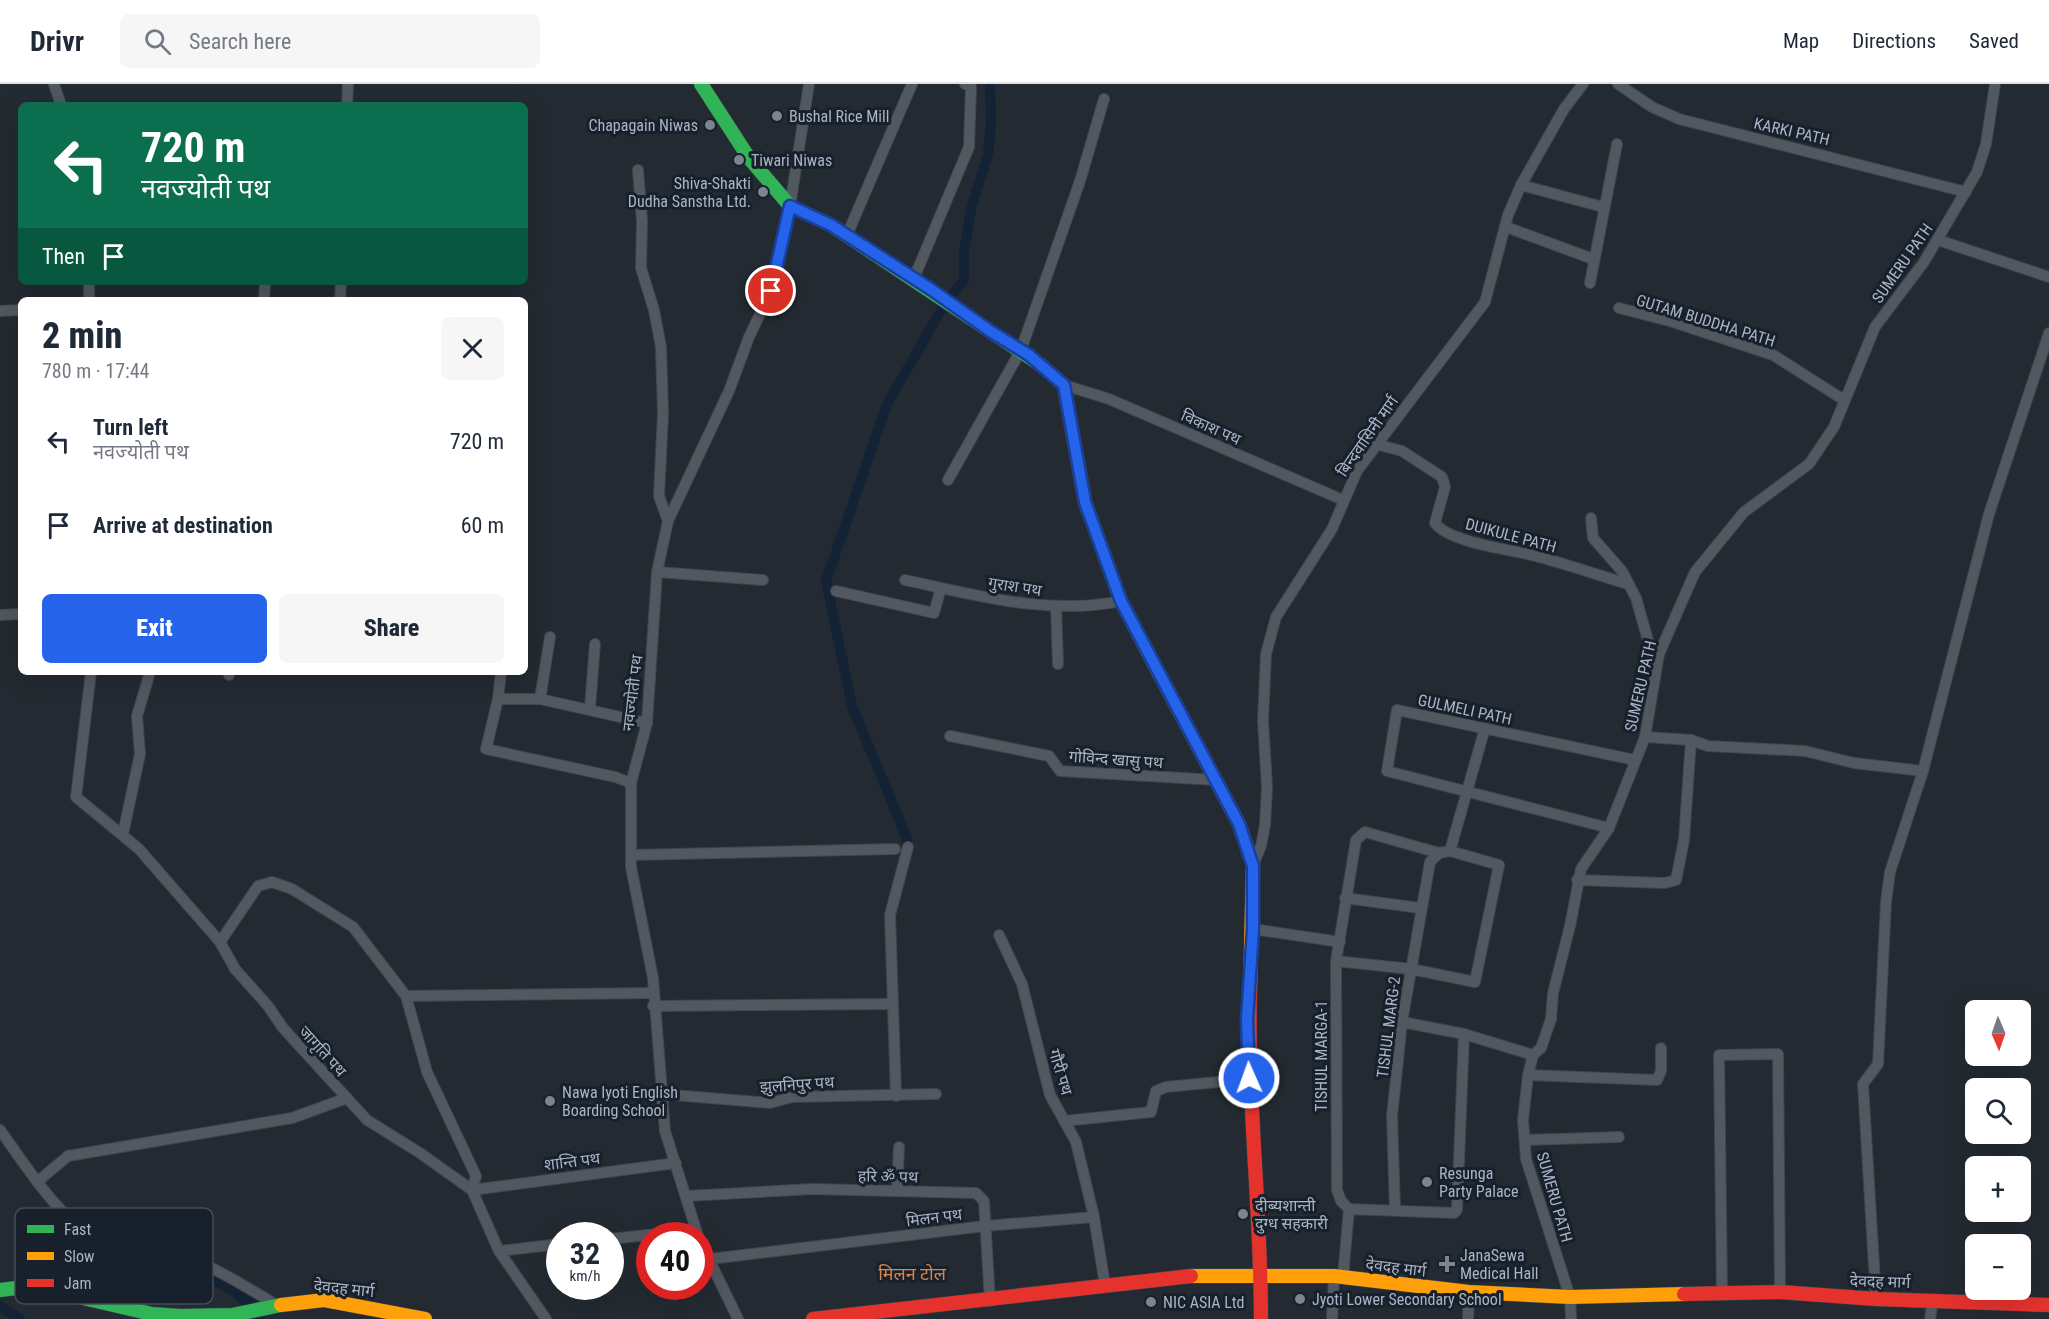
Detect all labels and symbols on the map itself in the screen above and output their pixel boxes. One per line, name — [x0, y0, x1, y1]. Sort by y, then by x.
place label: Bushal Rice Mill — [789, 107, 889, 126]
marker: Bushal Rice Mill — [770, 109, 784, 123]
street label: KARKI PATH — [1752, 114, 1832, 149]
place label: Chapagain Niwas — [588, 116, 698, 135]
marker: Chapagain Niwas — [703, 118, 717, 132]
place label: Tiwari Niwas — [751, 151, 832, 170]
marker: Tiwari Niwas — [732, 153, 746, 167]
place label: Shiva-Shakti Dudha Sanstha Ltd. — [628, 174, 751, 211]
marker: Shiva-Shakti Dudha Sanstha Ltd. — [756, 185, 770, 199]
street label: SUMERU PATH — [1868, 220, 1937, 307]
pin — [745, 265, 796, 316]
street label: GUTAM BUDDHA PATH — [1634, 290, 1778, 351]
street label: बिन्दवासिनी मार्ग — [1333, 391, 1403, 480]
street label: विकाश पथ — [1178, 406, 1244, 449]
street label: DUIKULE PATH — [1463, 514, 1558, 557]
street label: गुराश पथ — [987, 573, 1044, 601]
street label: SUMERU PATH — [1621, 639, 1660, 733]
street label: नवज्योती पथ — [618, 653, 647, 732]
street label: GULMELI PATH — [1416, 690, 1514, 729]
street label: गोविन्द खासु पथ — [1068, 747, 1164, 773]
street label: TISHUL MARG-2 — [1373, 975, 1404, 1079]
street label: TISHUL MARGA-1 — [1312, 1000, 1331, 1112]
north arrow — [1965, 1000, 2031, 1066]
street label: जागृति पथ — [294, 1022, 351, 1082]
position arrow — [1217, 1046, 1281, 1110]
street label: गौरी पथ — [1045, 1047, 1077, 1098]
street label: झुलनिपुर पथ — [759, 1072, 836, 1098]
place label: Nawa Iyoti English Boarding School — [562, 1083, 678, 1120]
marker: Nawa Iyoti English Boarding School — [543, 1094, 557, 1108]
street label: शान्ति पथ — [543, 1149, 602, 1174]
street label: SUMERU PATH — [1533, 1150, 1576, 1244]
place label: Resunga Party Palace — [1439, 1164, 1518, 1201]
street label: हरि ॐ पथ — [858, 1166, 919, 1187]
marker: Resunga Party Palace — [1420, 1175, 1434, 1189]
place label: दीब्यशान्ती दुग्ध सहकारी — [1255, 1196, 1329, 1234]
street label: मिलन पथ — [905, 1205, 964, 1230]
marker: दीब्यशान्ती दुग्ध सहकारी — [1236, 1207, 1250, 1221]
legend — [15, 1208, 213, 1304]
text: Fast — [64, 1220, 91, 1239]
speed limit sign: 40 — [636, 1222, 714, 1300]
place label: JanaSewa Medical Hall — [1460, 1246, 1539, 1283]
text: Slow — [64, 1247, 94, 1266]
street label: देवदह मार्ग — [1365, 1254, 1428, 1281]
marker: JanaSewa Medical Hall — [1438, 1255, 1456, 1273]
district label: मिलन टोल — [878, 1263, 947, 1284]
street label: देवदह मार्ग — [1849, 1271, 1912, 1292]
text: Jam — [64, 1274, 91, 1293]
street label: देवदह मार्ग — [313, 1276, 376, 1301]
place label: Jyoti Lower Secondary School — [1312, 1290, 1502, 1309]
marker: Jyoti Lower Secondary School — [1293, 1292, 1307, 1306]
place label: NIC ASIA Ltd — [1163, 1293, 1245, 1312]
marker: NIC ASIA Ltd — [1144, 1295, 1158, 1309]

